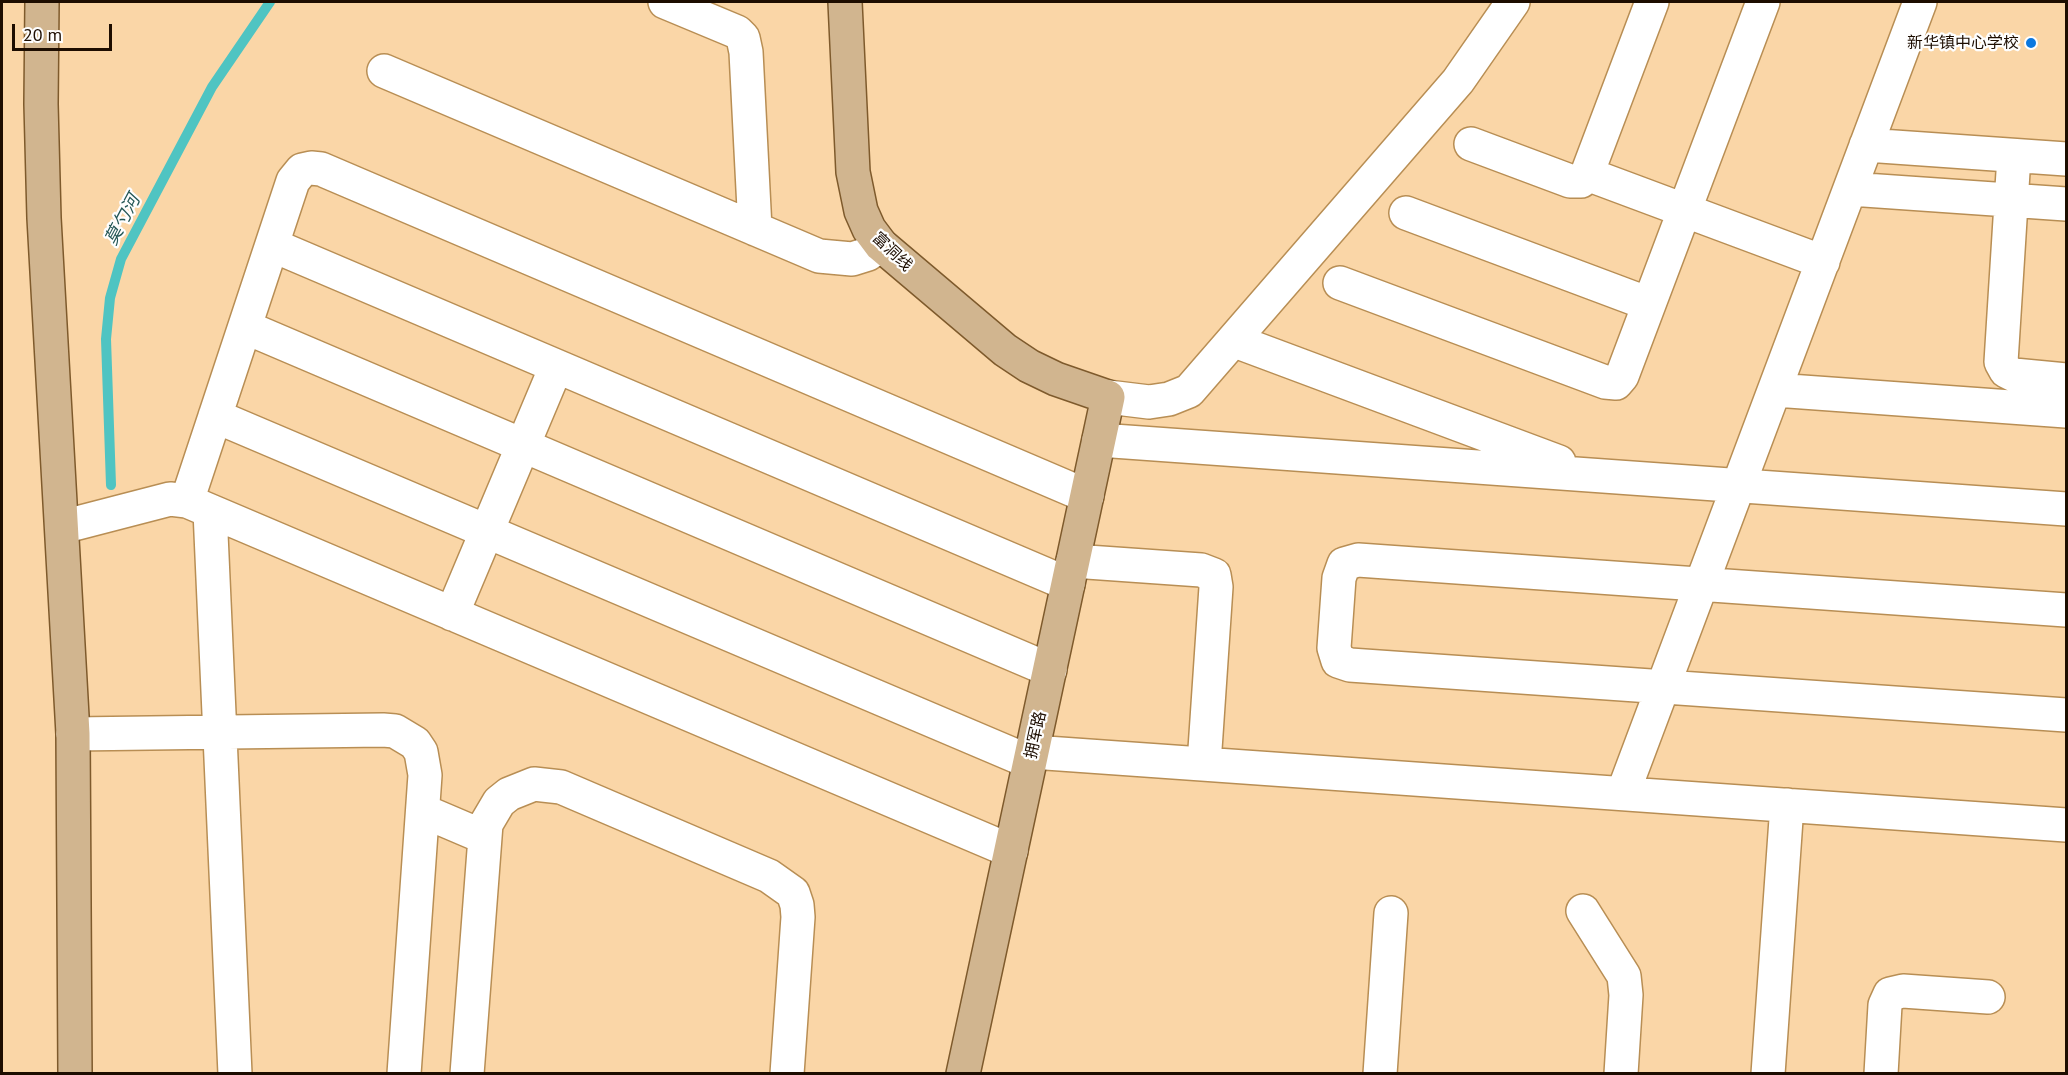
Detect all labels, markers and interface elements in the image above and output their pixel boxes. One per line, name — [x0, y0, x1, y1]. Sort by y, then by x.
scale bar — [15, 12, 116, 50]
text: 20 m — [23, 23, 62, 46]
place label: 新华镇中心学校 — [1907, 33, 2019, 53]
marker: 新华镇中心学校 — [2024, 36, 2038, 50]
water label: 莫勺河 — [101, 191, 145, 249]
street label: 富洞线 — [868, 228, 916, 276]
street label: 拥军路 — [1022, 710, 1050, 760]

